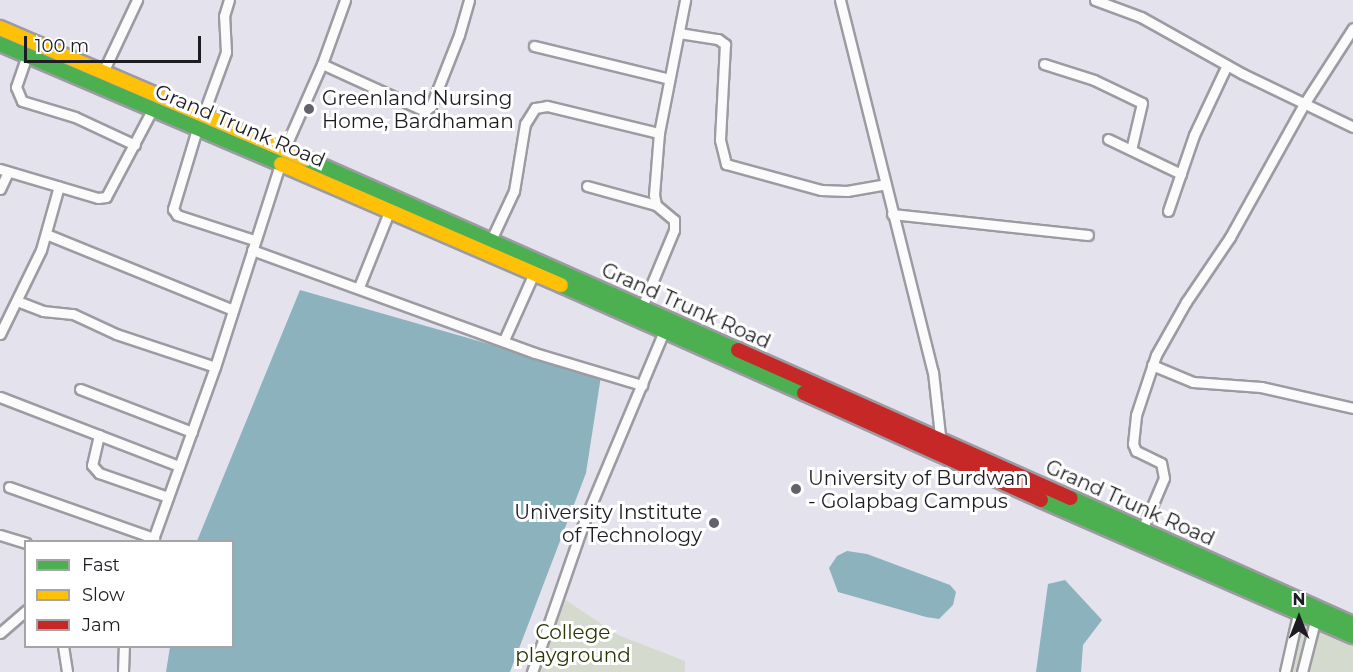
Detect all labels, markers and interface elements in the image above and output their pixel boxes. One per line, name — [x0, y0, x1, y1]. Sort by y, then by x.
scale bar — [27, 24, 204, 62]
text: 100 m — [35, 35, 89, 57]
street label: Grand Trunk Road — [151, 79, 329, 173]
place label: Greenland Nursing Home, Bardhaman — [322, 86, 514, 133]
marker: Greenland Nursing Home, Bardhaman — [300, 100, 318, 118]
street label: Grand Trunk Road — [598, 258, 774, 354]
street label: Grand Trunk Road — [1042, 455, 1218, 551]
place label: University of Burdwan - Golapbag Campus — [808, 466, 1029, 513]
marker: University of Burdwan - Golapbag Campus — [789, 482, 803, 496]
place label: University Institute of Technology — [514, 500, 702, 547]
marker: University Institute of Technology — [707, 516, 721, 530]
legend — [24, 540, 234, 648]
text: Fast — [82, 554, 120, 576]
text: Slow — [82, 584, 125, 606]
north arrow — [1269, 588, 1329, 648]
text: N — [1293, 590, 1305, 609]
text: Jam — [82, 614, 121, 636]
park label: College playground — [515, 620, 631, 667]

